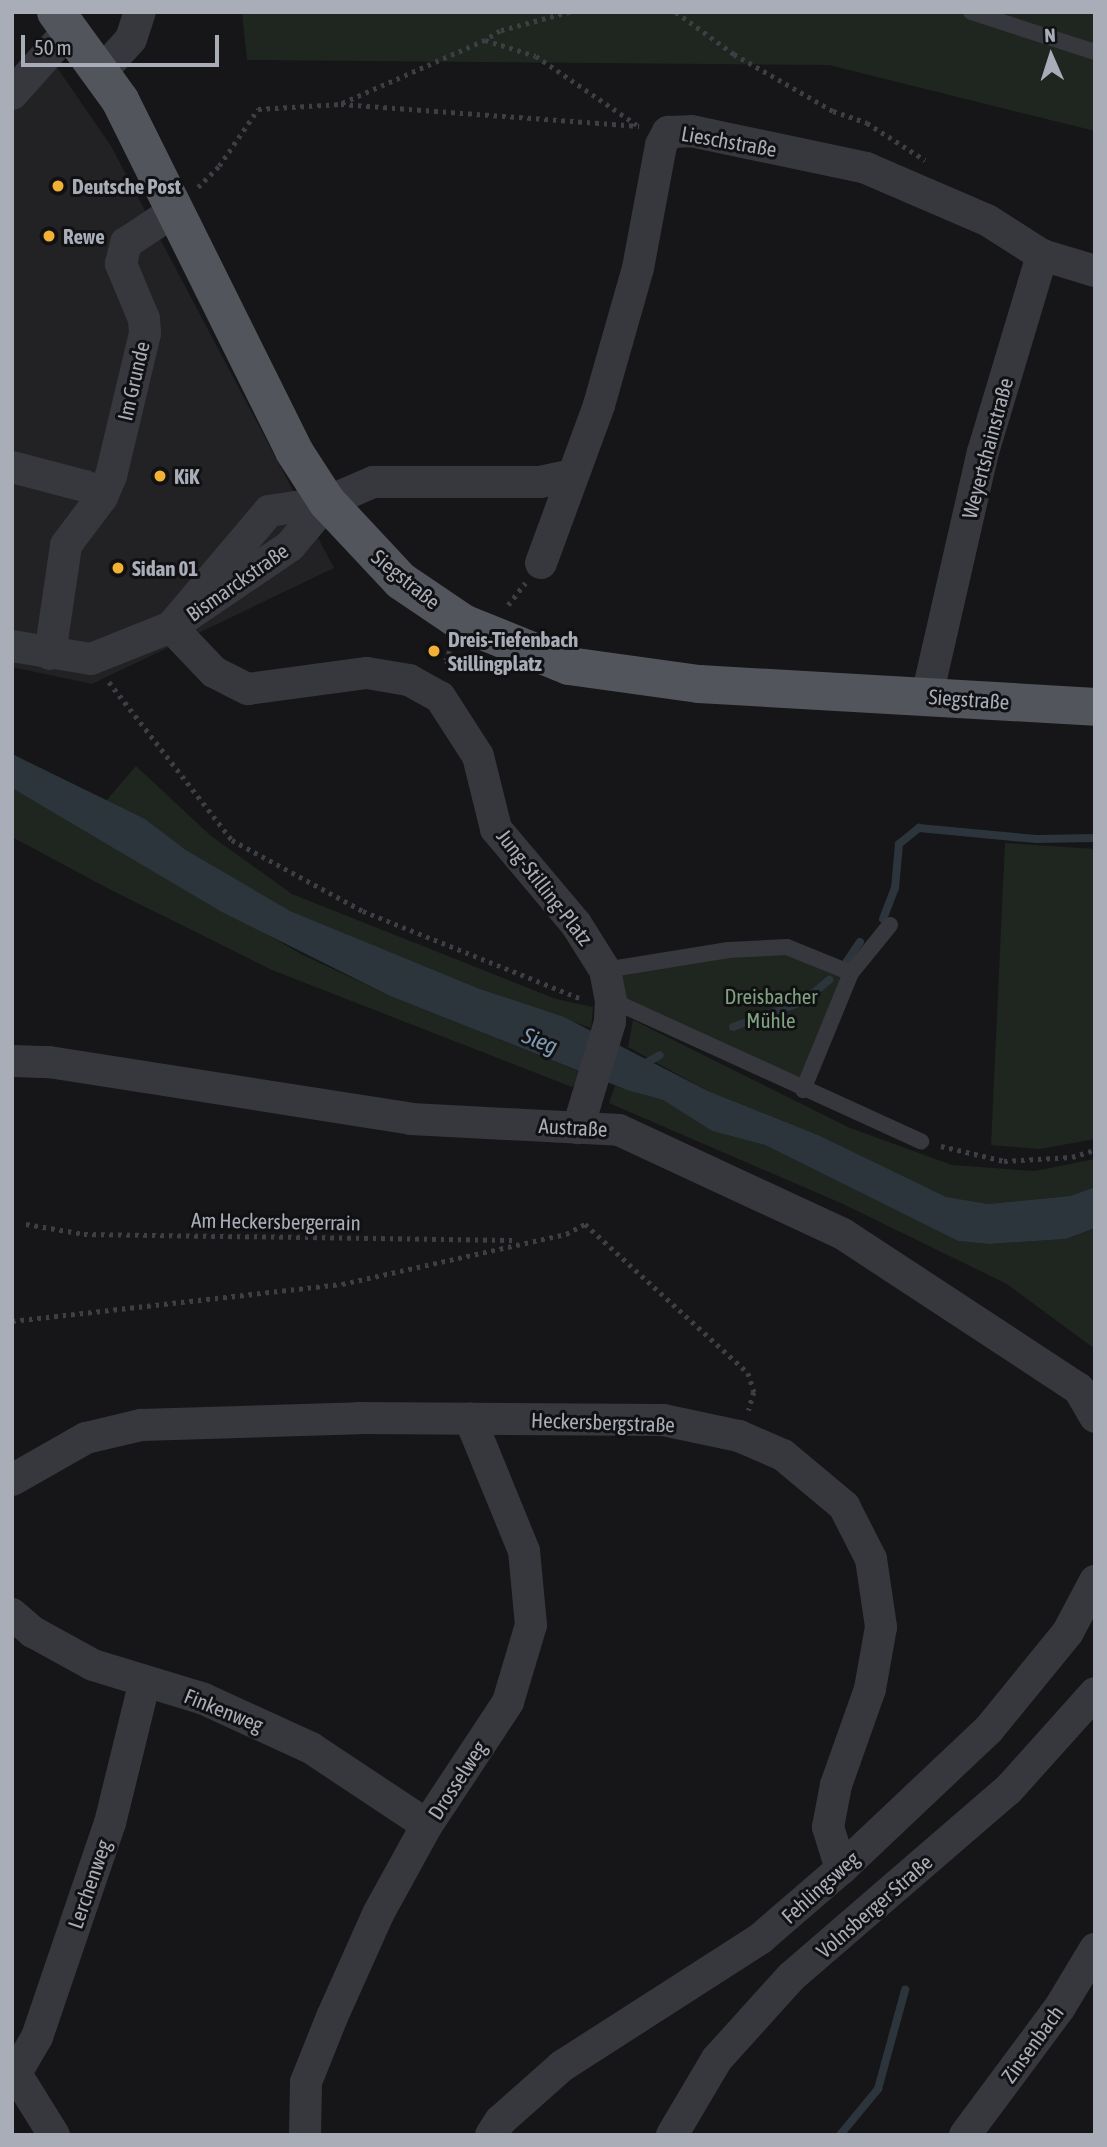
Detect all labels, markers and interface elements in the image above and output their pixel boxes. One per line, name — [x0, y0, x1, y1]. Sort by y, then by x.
scale bar — [24, 21, 222, 65]
north arrow — [1016, 21, 1086, 91]
text: N — [1044, 24, 1056, 46]
text: 50 m — [34, 35, 72, 59]
street label: Lieschstraße — [679, 120, 779, 162]
place label: Deutsche Post — [72, 173, 181, 199]
marker: Deutsche Post — [50, 178, 66, 194]
place label: Rewe — [63, 223, 105, 249]
marker: Rewe — [41, 228, 57, 244]
street label: Im Grunde — [112, 339, 154, 423]
street label: Weyertshainstraße — [956, 375, 1018, 521]
place label: KiK — [174, 463, 199, 489]
marker: KiK — [152, 468, 168, 484]
street label: Bismarckstraße — [181, 538, 293, 626]
street label: Siegstraße — [367, 544, 445, 614]
place label: Sidan 01 — [132, 555, 198, 581]
marker: Sidan 01 — [110, 560, 126, 576]
place label: Dreis-Tiefenbach Stillingplatz — [448, 626, 578, 676]
marker: Dreis-Tiefenbach Stillingplatz — [426, 643, 442, 659]
street label: Siegstraße — [928, 684, 1010, 714]
street label: Jung-Stilling-Platz — [492, 824, 598, 950]
park label: Dreisbacher Mühle — [724, 983, 818, 1033]
water label: Sieg — [518, 1022, 562, 1060]
street label: Austraße — [538, 1113, 608, 1141]
street label: Am Heckersbergerrain — [191, 1207, 361, 1235]
street label: Heckersbergstraße — [531, 1407, 675, 1437]
street label: Finkenweg — [181, 1683, 267, 1737]
street label: Drosselweg — [422, 1736, 492, 1824]
street label: Lerchenweg — [62, 1836, 116, 1932]
street label: Fehlingsweg — [776, 1846, 864, 1928]
street label: Volnsberger Straße — [811, 1849, 937, 1963]
street label: Zinsenbach — [996, 2000, 1068, 2088]

